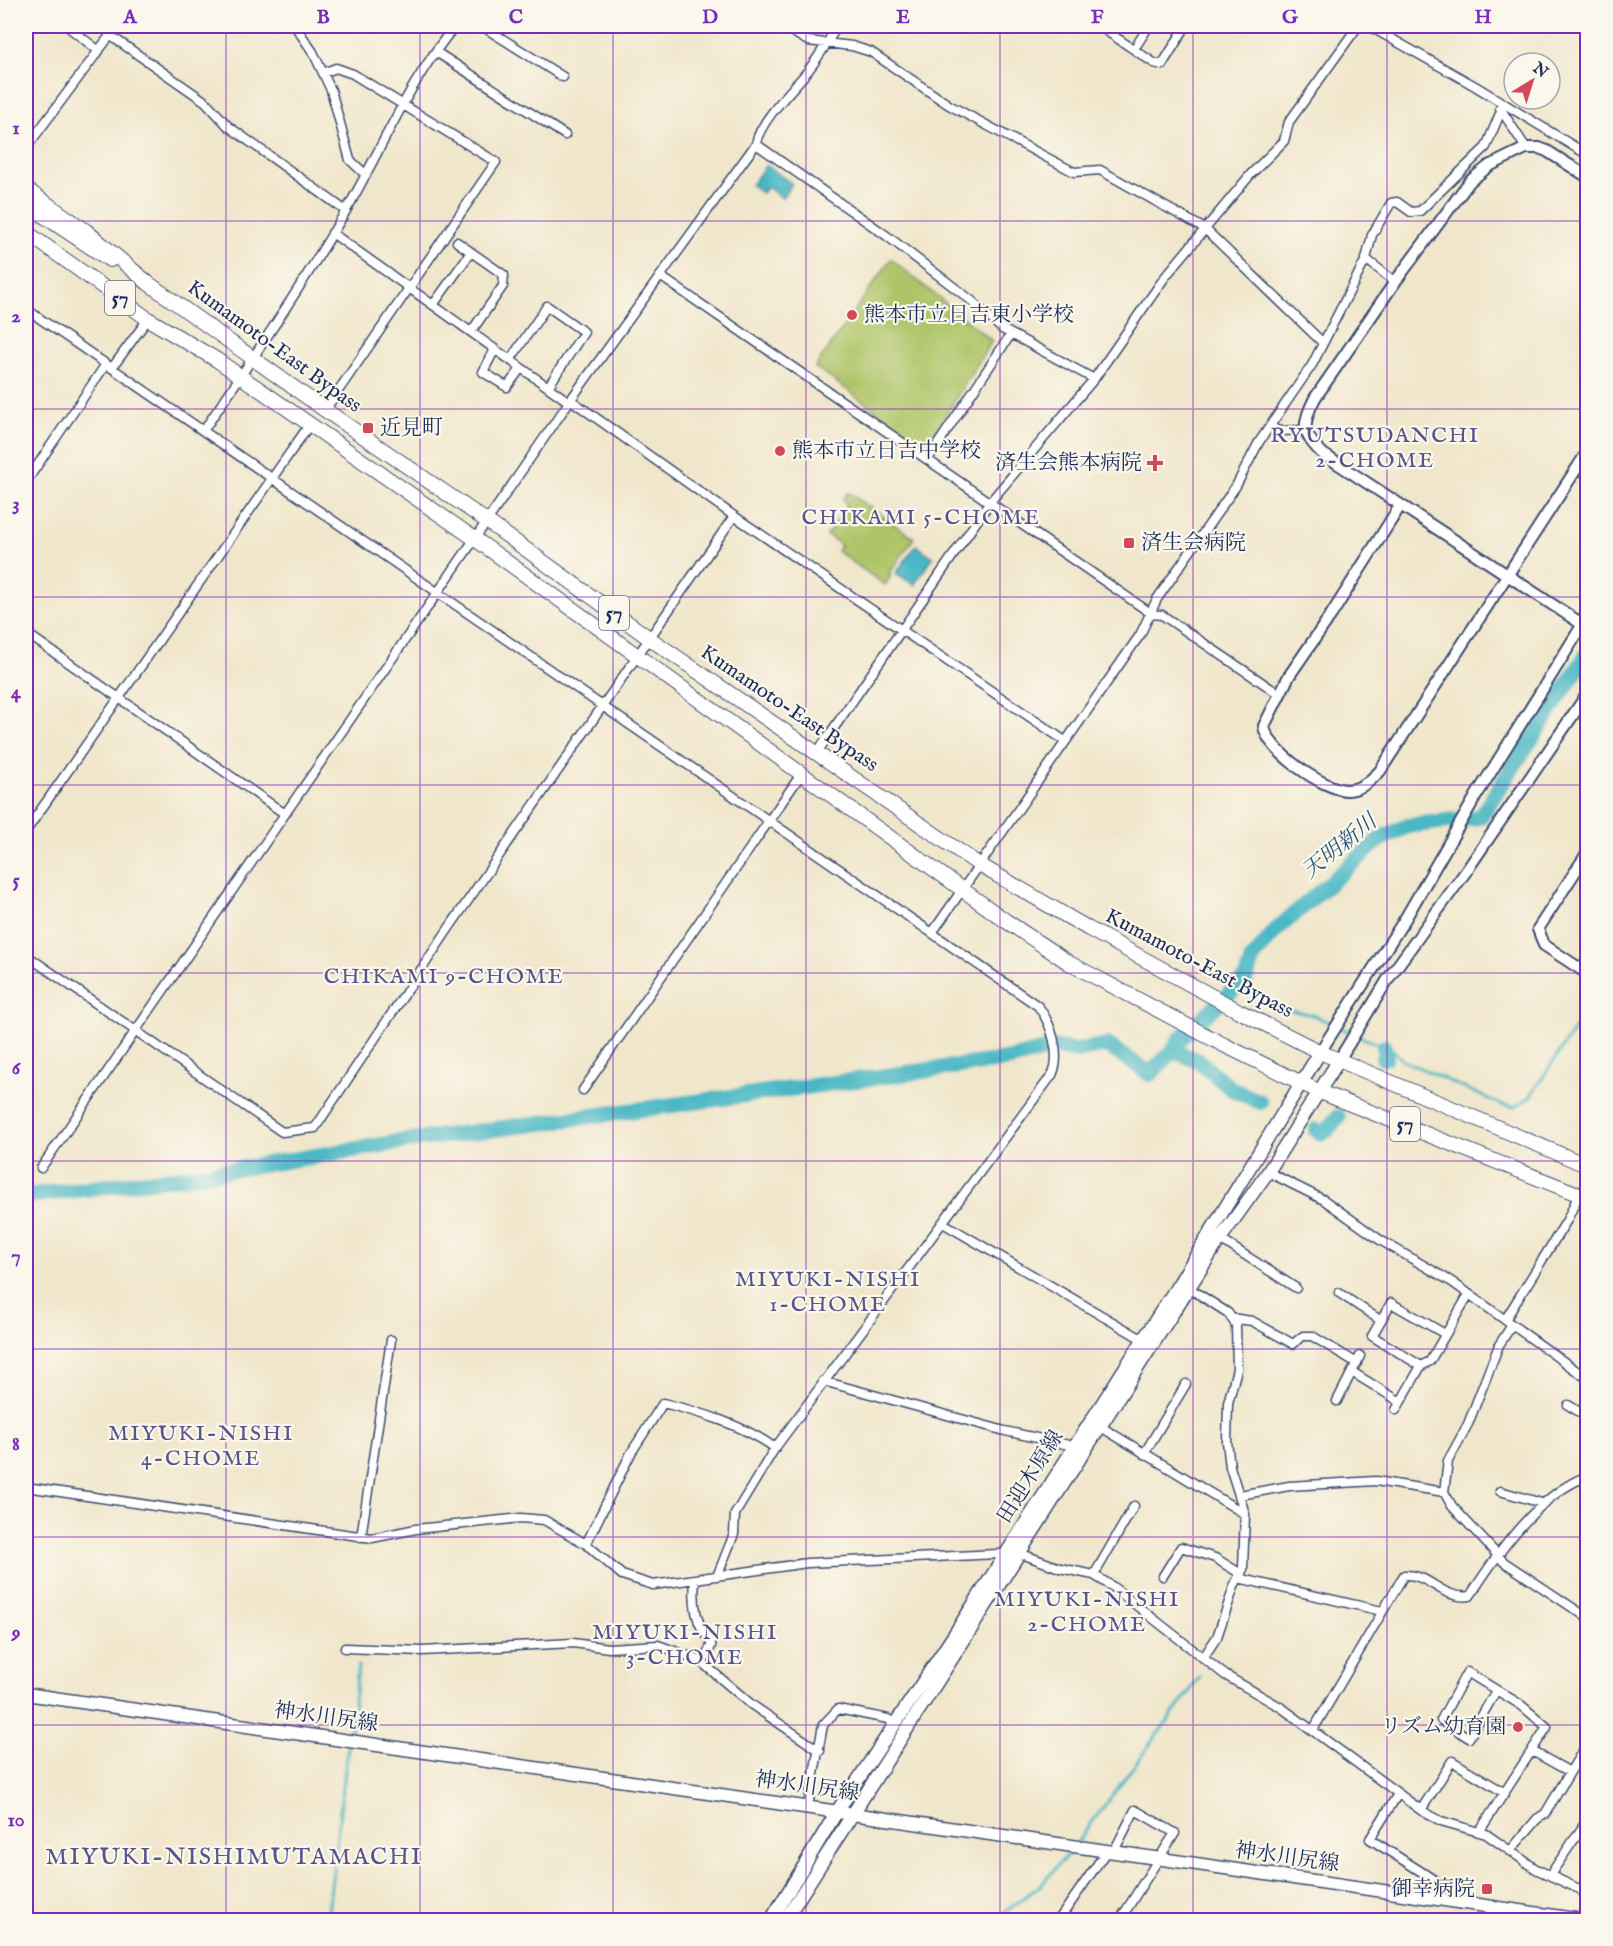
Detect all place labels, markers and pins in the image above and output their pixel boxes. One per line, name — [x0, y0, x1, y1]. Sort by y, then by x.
place label: 熊本市立日吉東小学校 — [864, 302, 1074, 329]
marker: 熊本市立日吉東小学校 — [845, 308, 859, 322]
place label: 近見町 — [380, 415, 443, 442]
marker: 近見町 — [361, 421, 375, 435]
place label: 熊本市立日吉中学校 — [792, 438, 981, 465]
marker: 熊本市立日吉中学校 — [773, 444, 787, 458]
place label: 済生会熊本病院 — [995, 450, 1142, 477]
marker: 済生会熊本病院 — [1146, 454, 1164, 472]
place label: 済生会病院 — [1141, 530, 1246, 557]
marker: 済生会病院 — [1122, 536, 1136, 550]
place label: リズム幼育園 — [1380, 1714, 1506, 1741]
marker: リズム幼育園 — [1511, 1720, 1525, 1734]
place label: 御幸病院 — [1391, 1876, 1475, 1903]
marker: 御幸病院 — [1480, 1882, 1494, 1896]

